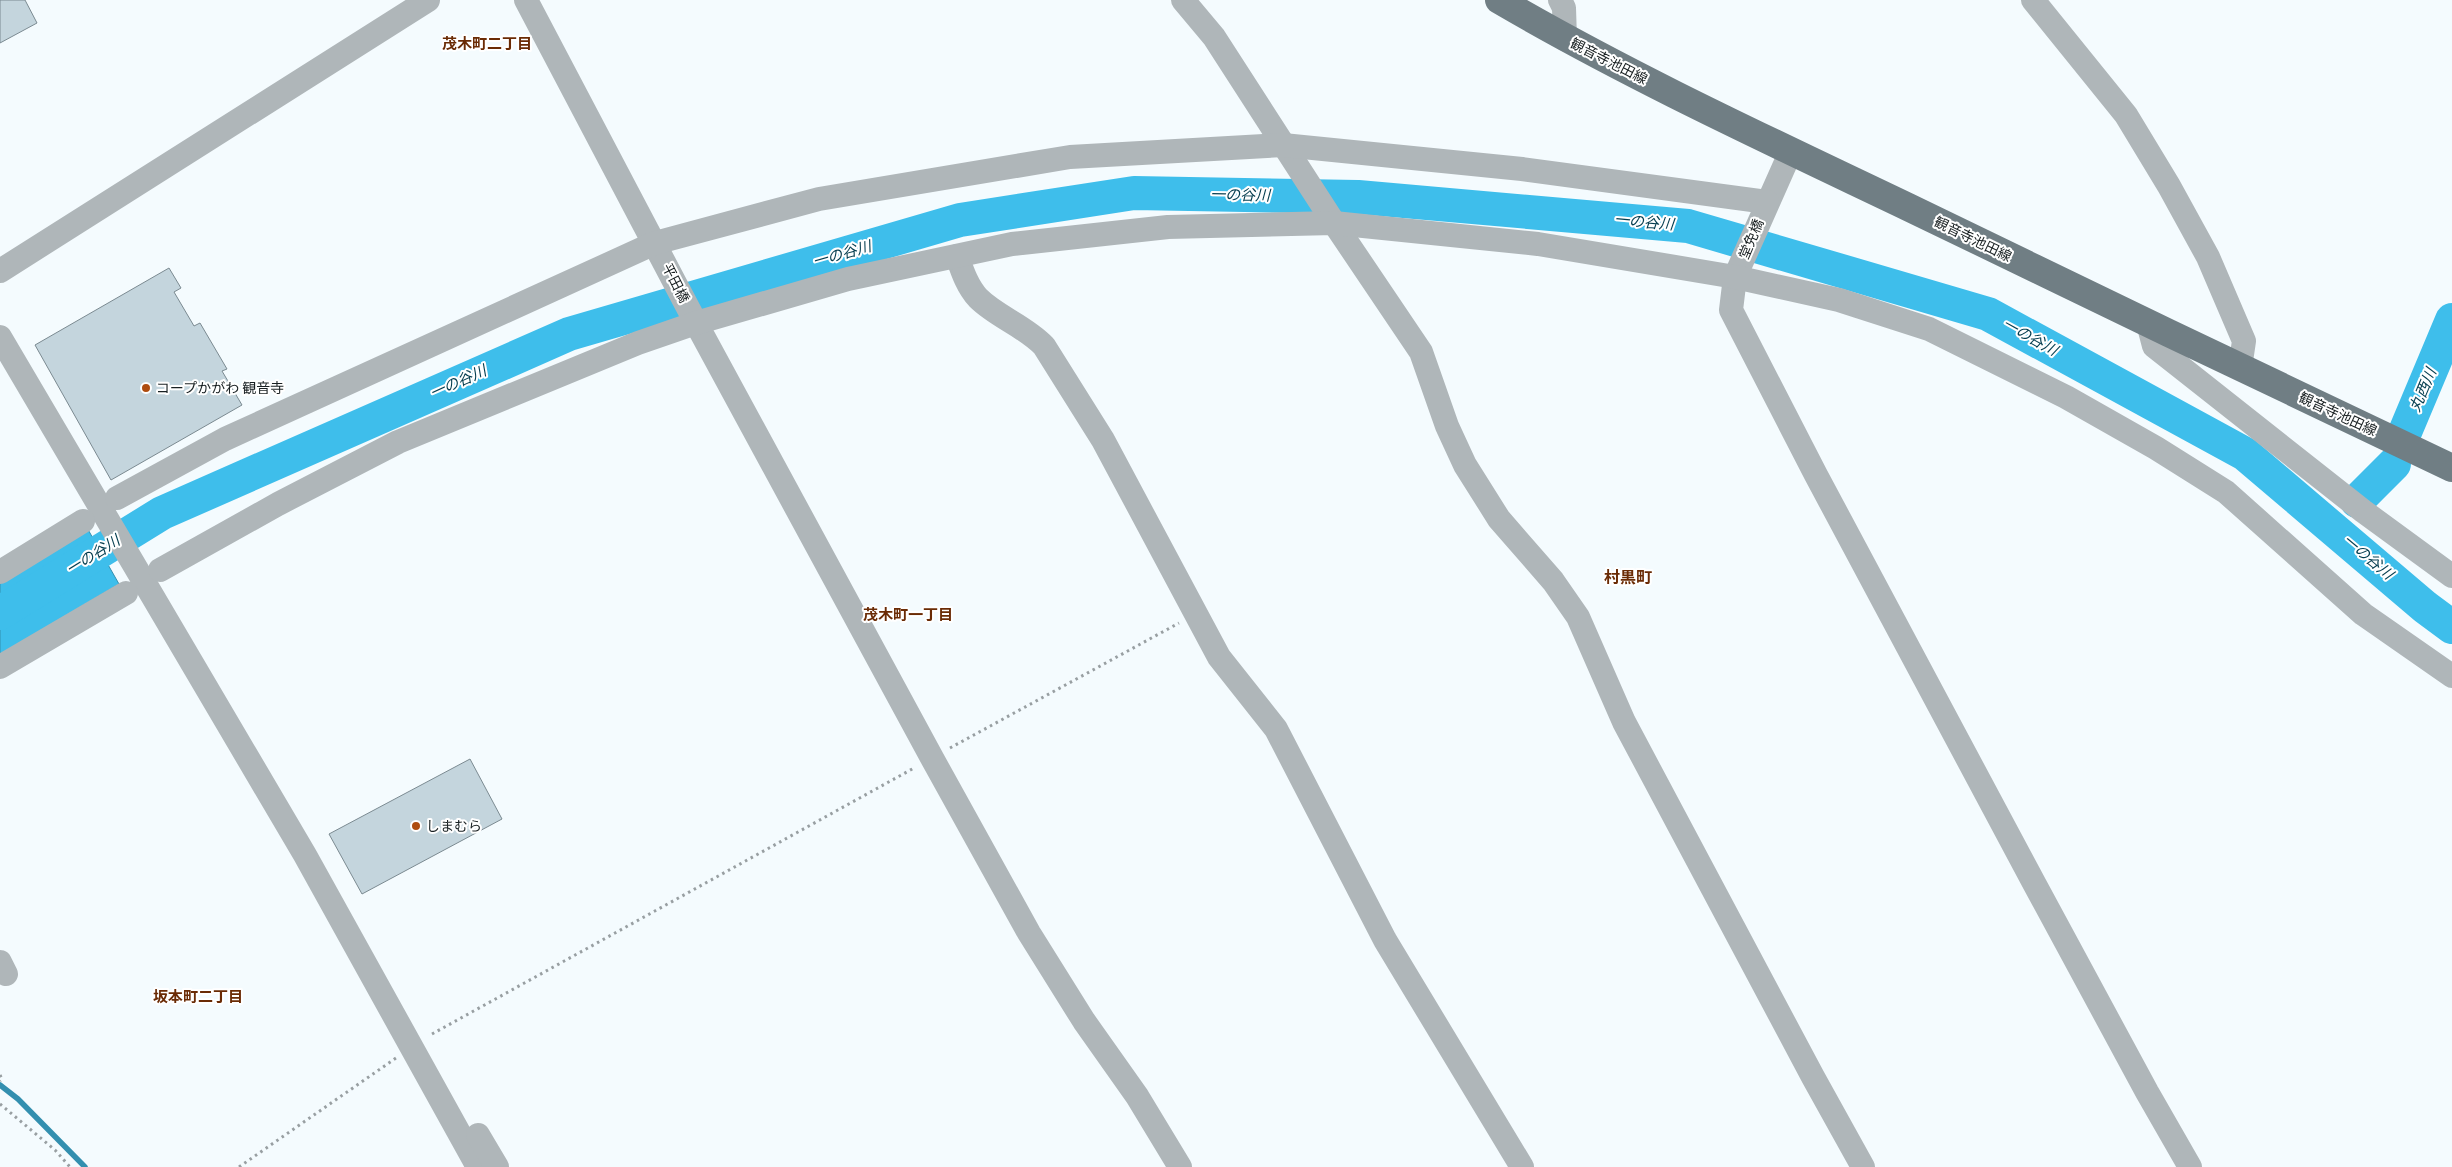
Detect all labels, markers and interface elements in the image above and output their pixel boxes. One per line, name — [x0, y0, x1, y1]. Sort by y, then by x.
district label: 茂木町二丁目 — [442, 35, 532, 52]
street label: 観音寺池田線 — [1568, 35, 1650, 87]
water label: 一の谷川 — [1210, 185, 1272, 204]
water label: 一の谷川 — [1613, 210, 1677, 233]
street label: 観音寺池田線 — [1932, 213, 2014, 265]
street label: 堂免橋 — [1735, 217, 1767, 261]
water label: 一の谷川 — [811, 237, 875, 270]
street label: 平田橋 — [659, 261, 693, 305]
water label: 一の谷川 — [2000, 315, 2062, 360]
water label: 一の谷川 — [427, 361, 490, 402]
water label: 丸西川 — [2406, 364, 2440, 414]
place label: コープかがわ 観音寺 — [156, 380, 284, 396]
marker: コープかがわ 観音寺 — [140, 382, 152, 394]
street label: 観音寺池田線 — [2297, 389, 2379, 439]
water label: 一の谷川 — [63, 530, 124, 578]
water label: 一の谷川 — [2340, 531, 2398, 584]
district label: 村黒町 — [1604, 568, 1652, 586]
district label: 茂木町一丁目 — [863, 606, 953, 623]
place label: しまむら — [426, 818, 482, 834]
marker: しまむら — [410, 820, 422, 832]
district label: 坂本町二丁目 — [153, 988, 243, 1005]

